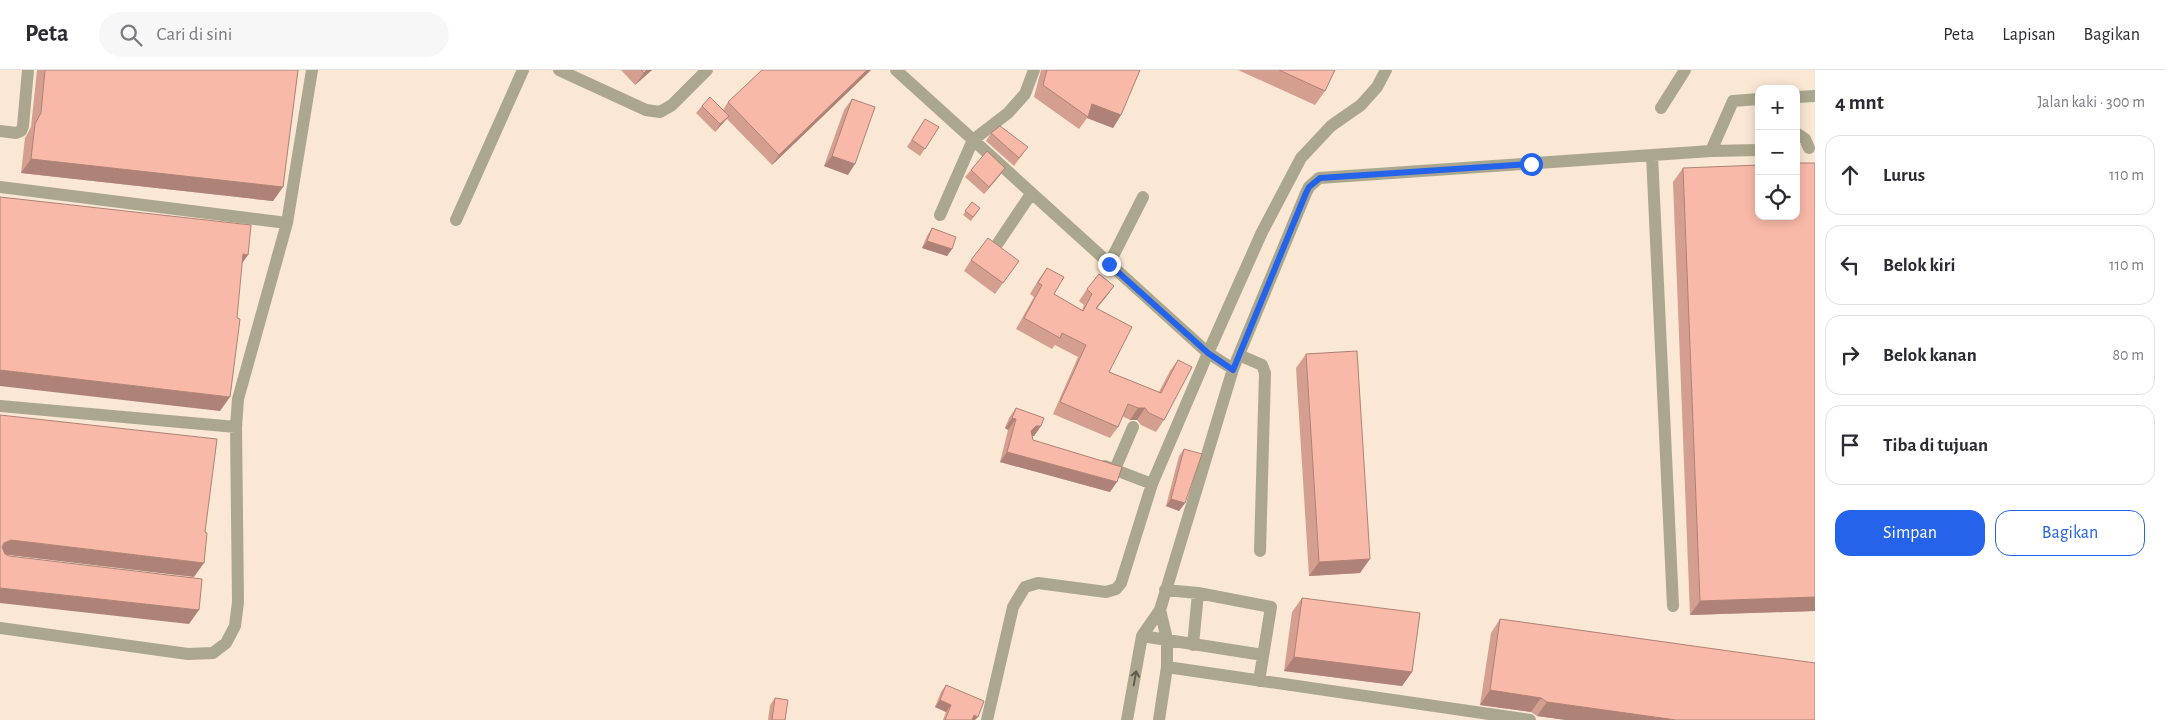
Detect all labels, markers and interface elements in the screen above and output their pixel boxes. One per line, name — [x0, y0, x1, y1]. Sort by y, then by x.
search box — [99, 12, 449, 57]
icon: search — [117, 21, 145, 49]
text: Peta — [25, 22, 69, 46]
text: Cari di sini — [157, 25, 232, 44]
text: Peta — [1943, 26, 1974, 44]
text: Lapisan — [2002, 26, 2056, 44]
text: Bagikan — [2084, 26, 2140, 44]
map controls — [1755, 85, 1800, 220]
button: + — [1755, 85, 1800, 130]
text: 4 mnt — [1835, 92, 1884, 113]
text: Jalan kaki · 300 m — [2037, 94, 2145, 110]
button: − — [1755, 130, 1800, 175]
route start — [1520, 153, 1543, 176]
icon: ahead — [1836, 161, 1864, 189]
text: Lurus — [1883, 166, 1925, 185]
text: 110 m — [2109, 167, 2144, 183]
button: locate — [1755, 175, 1800, 220]
icon: left — [1836, 251, 1864, 279]
route end — [1098, 253, 1121, 276]
text: Belok kiri — [1883, 256, 1955, 275]
text: 110 m — [2109, 257, 2144, 273]
icon: right — [1836, 341, 1864, 369]
text: Belok kanan — [1883, 346, 1977, 365]
text: 80 m — [2113, 347, 2144, 363]
icon: arrive — [1836, 431, 1864, 459]
text: Tiba di tujuan — [1883, 436, 1988, 455]
button: Simpan — [1835, 510, 1985, 556]
button: Bagikan — [1995, 510, 2145, 556]
one-way arrow — [1130, 670, 1140, 686]

